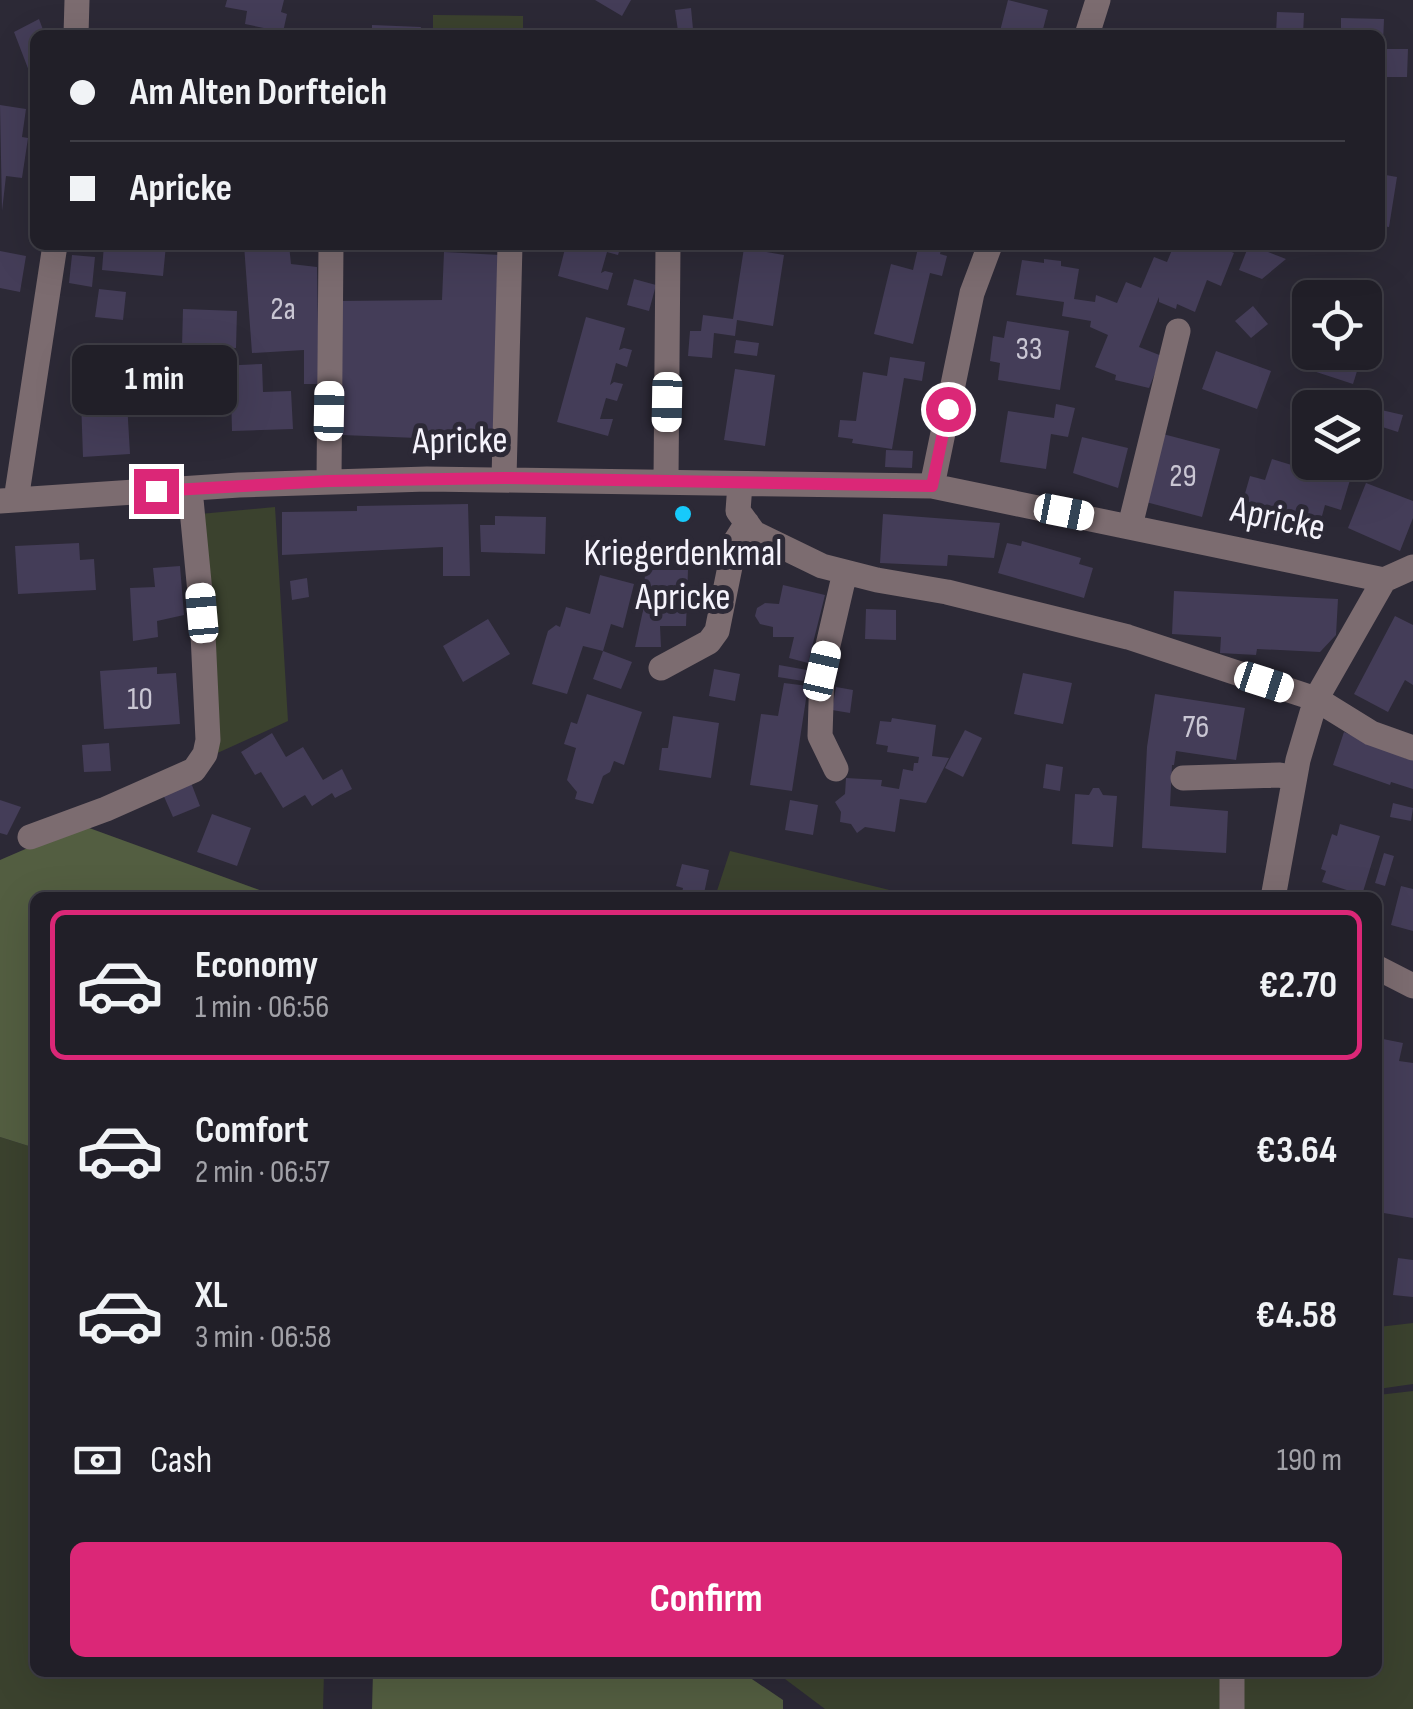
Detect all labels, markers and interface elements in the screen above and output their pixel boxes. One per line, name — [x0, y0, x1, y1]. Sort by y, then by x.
text: Am Alten Dorfteich — [130, 70, 387, 115]
text: Apricke — [130, 166, 232, 211]
map controls — [1292, 280, 1382, 480]
button: locate — [1292, 280, 1382, 370]
house number: 2a — [270, 290, 296, 329]
house number: 33 — [1016, 330, 1042, 369]
callout: 1 min — [74, 346, 238, 416]
text: 1 min — [125, 360, 184, 399]
car — [651, 372, 683, 432]
car — [313, 381, 345, 441]
route start — [926, 387, 971, 432]
button: layers — [1292, 390, 1382, 480]
street label: Apricke — [411, 418, 508, 464]
house number: 29 — [1169, 457, 1197, 496]
route end — [134, 469, 179, 514]
street label: Apricke — [1226, 487, 1329, 551]
car — [1032, 492, 1096, 532]
marker: Kriegerdenkmal Apricke — [672, 503, 694, 525]
place label: Kriegerdenkmal Apricke — [584, 531, 782, 620]
car — [184, 582, 220, 644]
car — [801, 638, 843, 704]
car — [1231, 658, 1297, 706]
house number: 10 — [127, 680, 153, 719]
house number: 76 — [1183, 708, 1209, 747]
icon: car — [75, 940, 165, 1030]
text: Economy — [195, 943, 318, 988]
text: €2.70 — [1259, 963, 1337, 1008]
text: 1 min · 06:56 — [195, 988, 329, 1027]
icon: car — [75, 1105, 165, 1195]
text: Comfort — [195, 1108, 309, 1153]
text: €3.64 — [1256, 1128, 1337, 1173]
text: 2 min · 06:57 — [195, 1153, 330, 1192]
icon: car — [75, 1270, 165, 1360]
text: XL — [195, 1273, 228, 1318]
text: €4.58 — [1255, 1293, 1337, 1338]
text: 3 min · 06:58 — [195, 1318, 331, 1357]
icon: cash — [70, 1433, 125, 1488]
text: Cash — [150, 1438, 212, 1483]
text: 190 m — [1277, 1441, 1342, 1480]
button: Confirm — [70, 1542, 1342, 1657]

